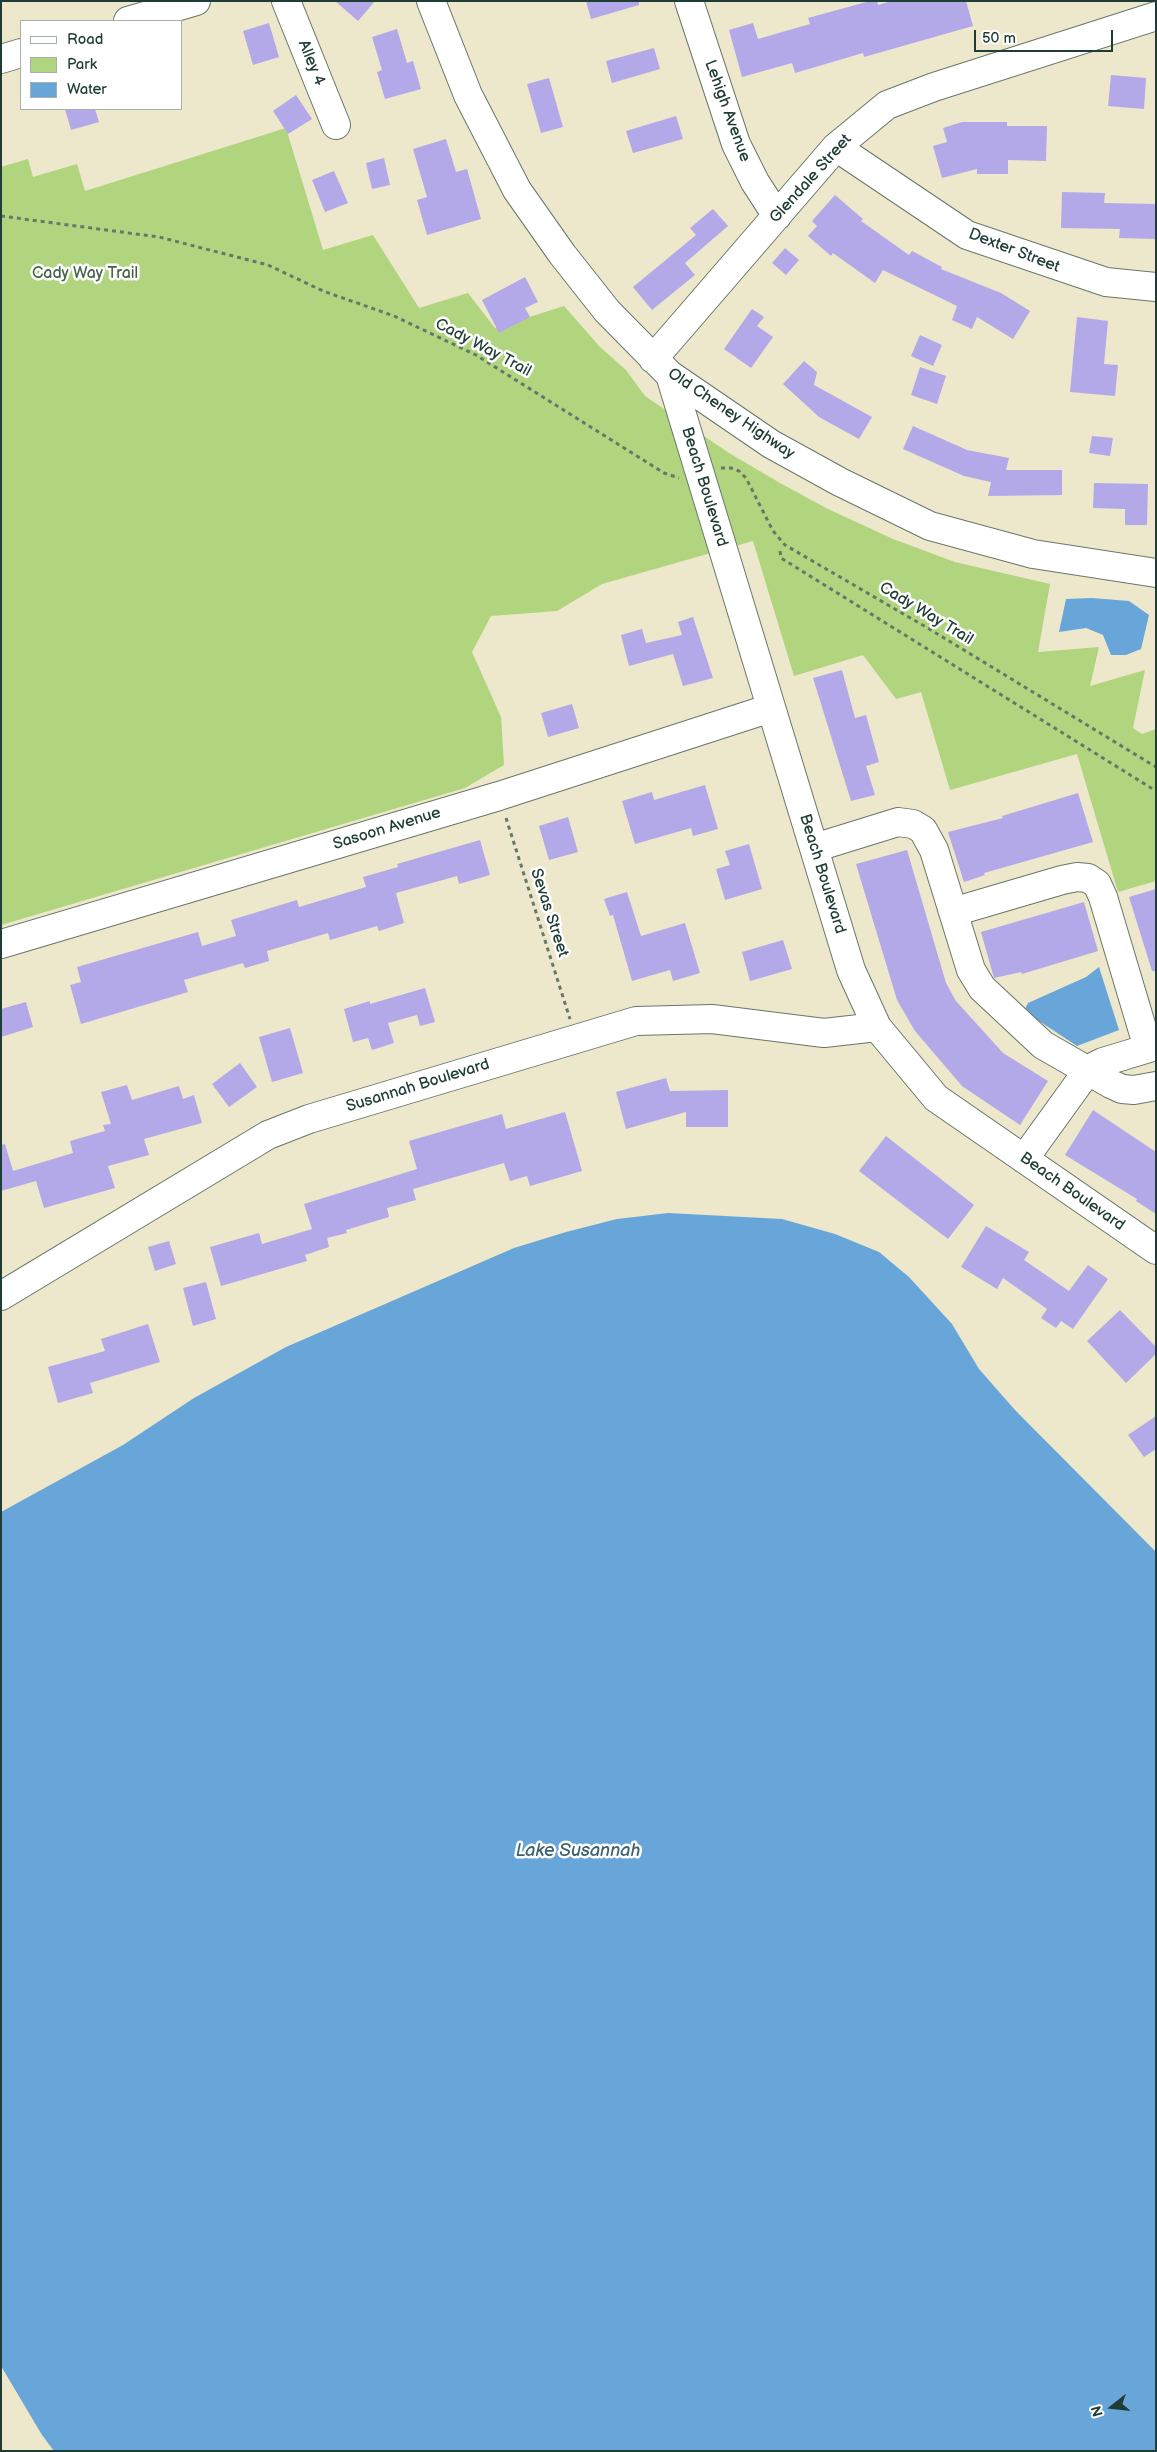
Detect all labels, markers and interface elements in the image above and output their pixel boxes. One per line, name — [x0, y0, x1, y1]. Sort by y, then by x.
legend — [20, 20, 182, 110]
scale bar — [977, 20, 1116, 52]
text: 50 m — [982, 29, 1016, 48]
text: Road — [67, 30, 103, 49]
street label: Alley 4 — [293, 37, 329, 89]
text: Park — [67, 55, 97, 74]
street label: Lehigh Avenue — [700, 57, 754, 165]
text: Water — [67, 80, 107, 99]
street label: Glendale Street — [766, 130, 856, 228]
street label: Dexter Street — [966, 225, 1062, 277]
park label: Cady Way Trail — [32, 264, 138, 284]
street label: Cady Way Trail — [432, 315, 534, 381]
street label: Old Cheney Highway — [664, 364, 798, 464]
street label: Beach Boulevard — [677, 425, 731, 549]
street label: Cady Way Trail — [876, 578, 976, 650]
street label: Sasoon Avenue — [331, 803, 443, 855]
street label: Beach Boulevard — [795, 812, 849, 936]
street label: Sevas Street — [526, 866, 572, 960]
street label: Susannah Boulevard — [344, 1055, 492, 1117]
street label: Beach Boulevard — [1016, 1149, 1128, 1235]
water label: Lake Susannah — [516, 1840, 640, 1862]
north arrow — [1087, 2382, 1137, 2432]
text: N — [1087, 2404, 1107, 2419]

